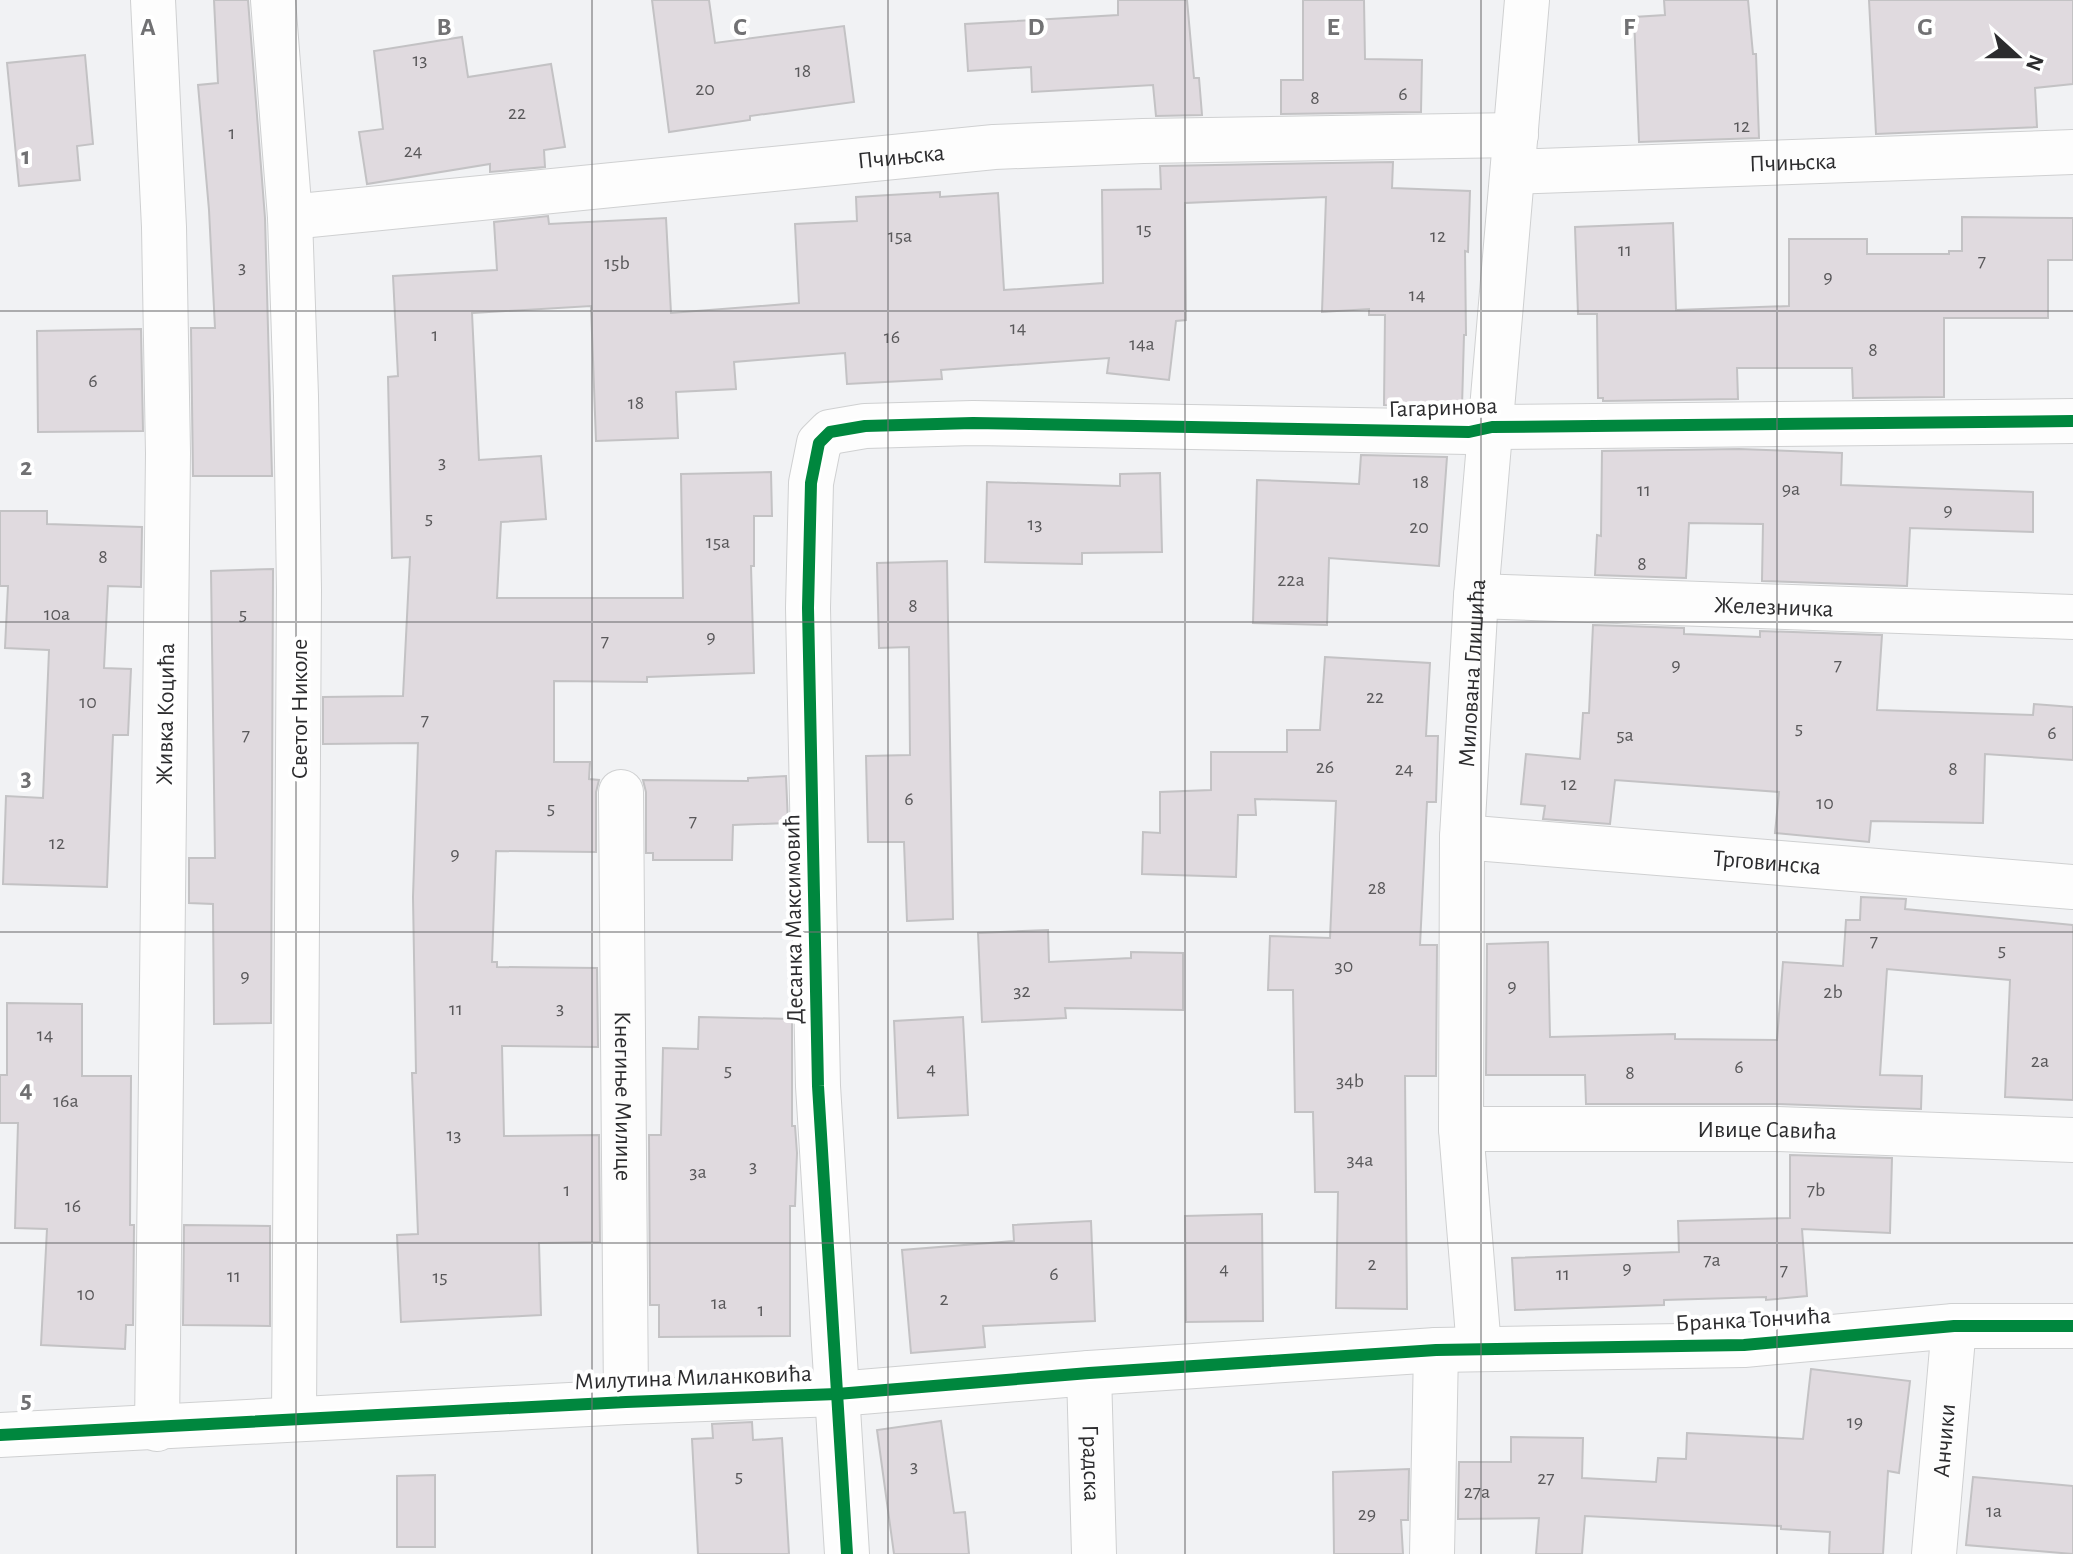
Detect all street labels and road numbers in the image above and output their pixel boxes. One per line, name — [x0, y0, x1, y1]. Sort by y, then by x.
street label: Пчињска — [856, 141, 946, 174]
street label: Пчињска — [1749, 149, 1837, 177]
street label: Гагаринова — [1388, 394, 1498, 422]
street label: Милована Глишића — [1455, 578, 1490, 768]
street label: Железничка — [1714, 593, 1834, 622]
street label: Светог Николе — [288, 639, 312, 779]
street label: Живка Коцића — [153, 643, 179, 785]
street label: Десанка Максимовић — [780, 814, 808, 1024]
street label: Трговинска — [1712, 847, 1822, 879]
street label: Кнегиње Милице — [610, 1011, 635, 1181]
street label: Ивице Савића — [1697, 1118, 1837, 1144]
street label: Бранка Тончића — [1675, 1304, 1831, 1336]
street label: Милутина Миланковића — [574, 1362, 812, 1394]
street label: Анчики — [1930, 1403, 1960, 1478]
street label: Градска — [1077, 1424, 1104, 1502]

